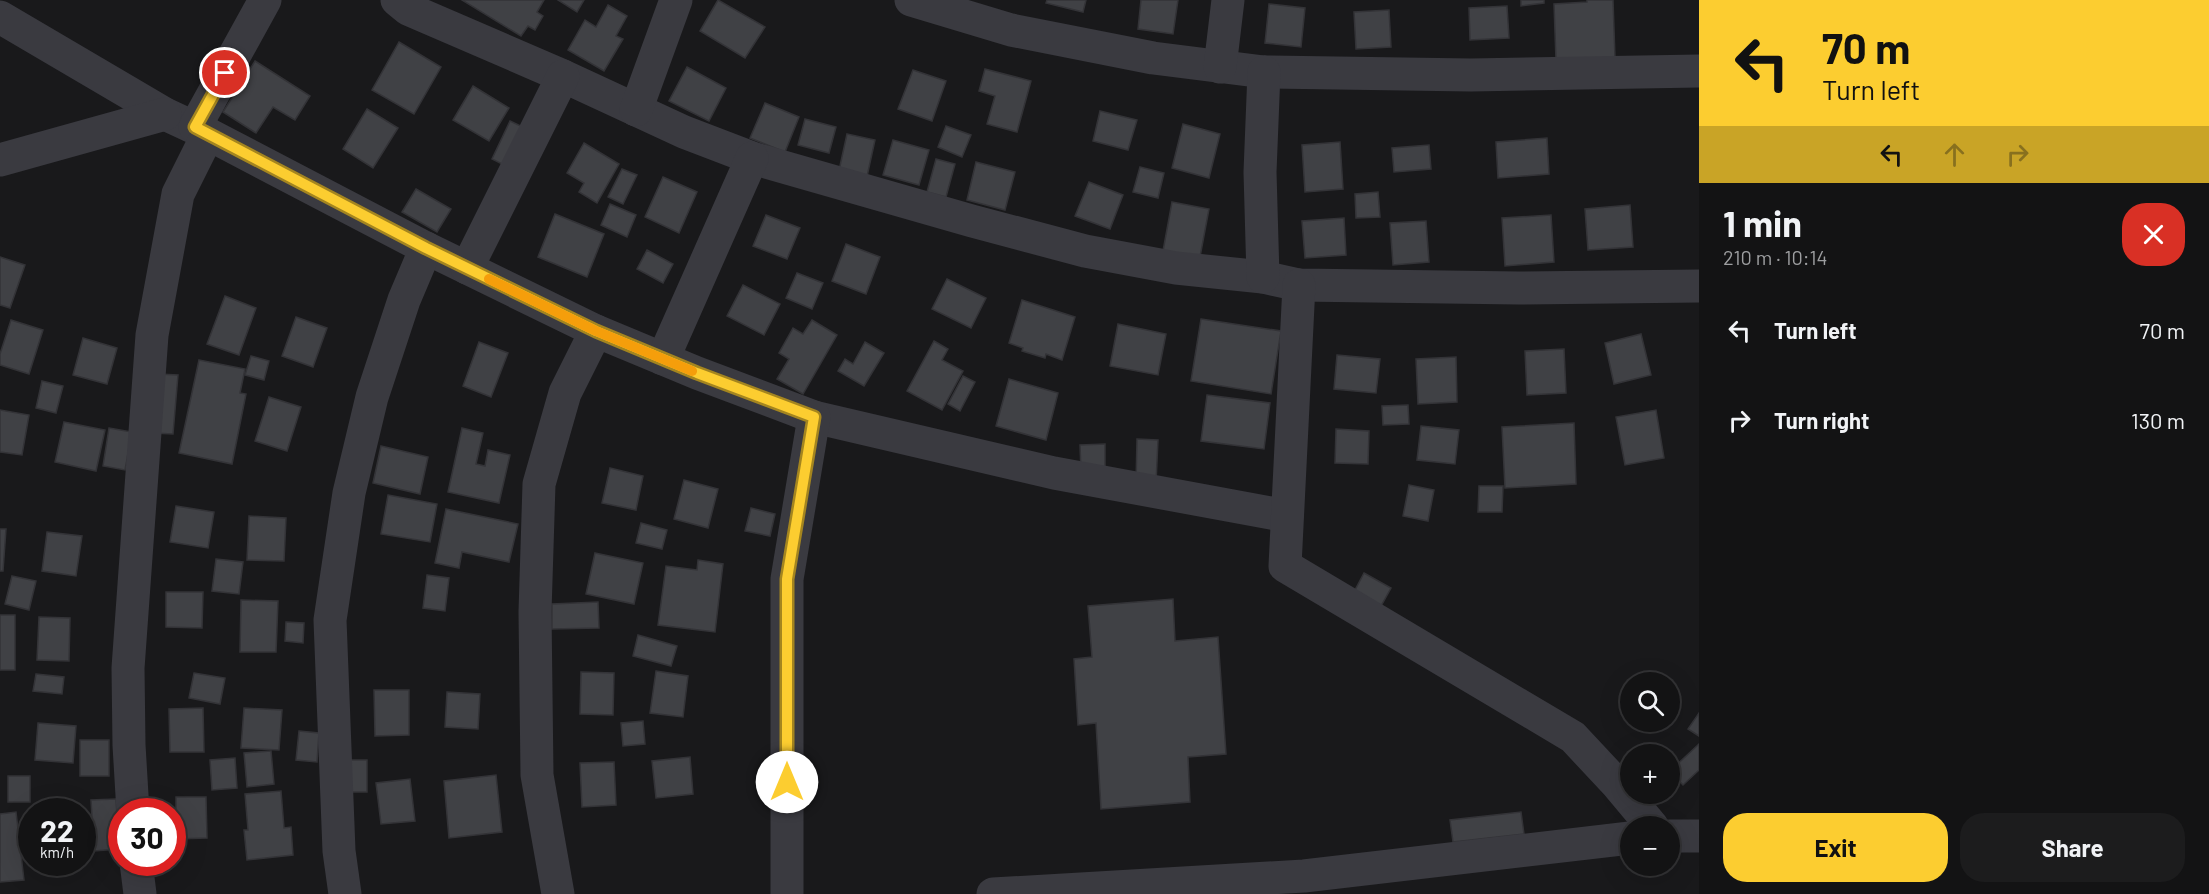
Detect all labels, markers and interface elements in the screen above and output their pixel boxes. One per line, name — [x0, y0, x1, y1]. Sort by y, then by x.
text: 70 m — [1822, 22, 1910, 72]
icon: left — [1723, 24, 1801, 102]
pin — [199, 47, 250, 98]
icon: arrive — [208, 56, 241, 89]
text: Turn left — [1822, 73, 1920, 105]
icon: left — [1875, 138, 1908, 171]
icon: ahead — [1938, 138, 1971, 171]
icon: right — [2001, 138, 2034, 171]
text: 1 min — [1723, 201, 1802, 244]
button: close — [2122, 203, 2185, 266]
text: 210 m · 10:14 — [1723, 245, 1828, 269]
icon: left — [1723, 314, 1756, 347]
text: Turn left — [1774, 317, 1857, 343]
text: 70 m — [2140, 317, 2185, 343]
icon: right — [1723, 404, 1756, 437]
text: Turn right — [1774, 407, 1869, 433]
text: 130 m — [2131, 407, 2185, 433]
map controls — [1620, 672, 1680, 876]
button: search — [1620, 672, 1680, 732]
button: + — [1620, 744, 1680, 804]
position arrow — [755, 750, 819, 814]
speed limit sign: 30 — [108, 798, 186, 876]
text: 22 — [40, 812, 74, 848]
button: Exit — [1723, 813, 1948, 882]
button: Share — [1960, 813, 2185, 882]
button: − — [1620, 816, 1680, 876]
text: km/h — [40, 843, 74, 861]

